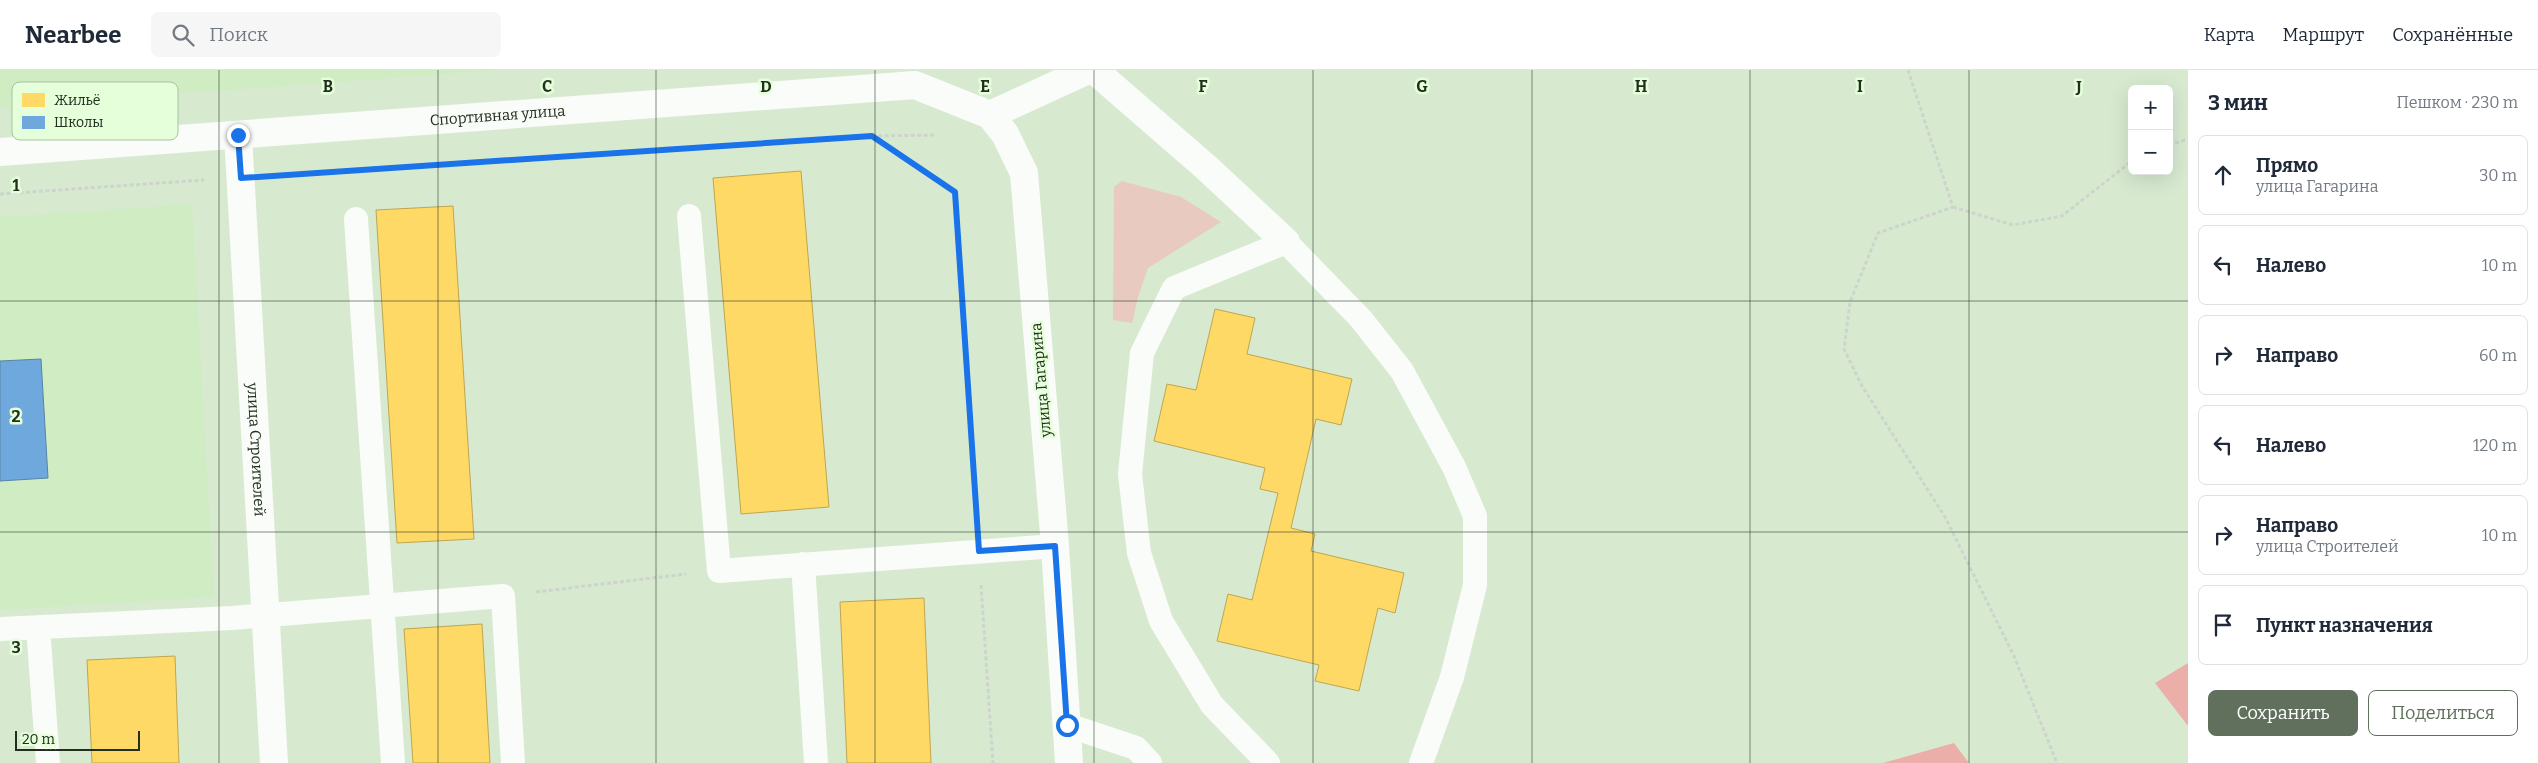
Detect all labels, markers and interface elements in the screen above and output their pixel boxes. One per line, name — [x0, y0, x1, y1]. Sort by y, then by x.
search box — [151, 12, 501, 57]
text: Nearbee — [25, 21, 121, 49]
icon: search — [169, 21, 197, 49]
text: Поиск — [209, 23, 268, 46]
text: Карта — [2204, 24, 2255, 46]
text: Маршрут — [2283, 24, 2364, 46]
text: Сохранённые — [2392, 24, 2513, 46]
text: B — [323, 77, 333, 96]
text: C — [542, 77, 552, 96]
text: D — [760, 77, 772, 96]
text: E — [980, 77, 990, 96]
text: F — [1199, 77, 1208, 96]
text: G — [1416, 77, 1428, 96]
text: H — [1635, 77, 1648, 96]
text: I — [1857, 77, 1863, 96]
text: J — [2075, 77, 2082, 96]
legend — [12, 82, 178, 140]
map controls — [2128, 85, 2173, 175]
button: + — [2128, 85, 2173, 130]
text: 3 мин — [2208, 90, 2268, 116]
text: Жильё — [54, 92, 100, 109]
text: Пешком · 230 m — [2396, 93, 2518, 112]
street label: Спортивная улица — [429, 102, 566, 129]
text: Школы — [54, 114, 103, 131]
route end — [227, 124, 250, 147]
button: − — [2128, 130, 2173, 175]
text: Прямо — [2256, 154, 2318, 177]
icon: ahead — [2209, 161, 2237, 189]
text: 30 m — [2479, 166, 2517, 185]
text: 1 — [13, 176, 20, 195]
text: улица Гагарина — [2256, 177, 2378, 196]
icon: left — [2209, 251, 2237, 279]
text: Налево — [2256, 254, 2326, 277]
text: 10 m — [2482, 256, 2517, 275]
street label: улица Гагарина — [1027, 322, 1055, 439]
icon: right — [2209, 341, 2237, 369]
text: Направо — [2256, 344, 2338, 367]
text: 60 m — [2479, 346, 2517, 365]
street label: улица Строителей — [243, 381, 269, 517]
text: 2 — [11, 407, 21, 426]
icon: left — [2209, 431, 2237, 459]
text: Налево — [2256, 434, 2326, 457]
text: 120 m — [2473, 436, 2517, 455]
text: Направо — [2256, 514, 2338, 537]
icon: right — [2209, 521, 2237, 549]
text: 10 m — [2482, 526, 2517, 545]
text: улица Строителей — [2256, 537, 2399, 556]
icon: arrive — [2209, 611, 2237, 639]
text: Пункт назначения — [2256, 614, 2433, 637]
text: 3 — [11, 638, 21, 657]
button: Сохранить — [2208, 690, 2358, 736]
button: Поделиться — [2368, 690, 2518, 736]
route start — [1056, 714, 1079, 737]
scale bar — [15, 728, 140, 751]
text: 20 m — [22, 731, 55, 748]

